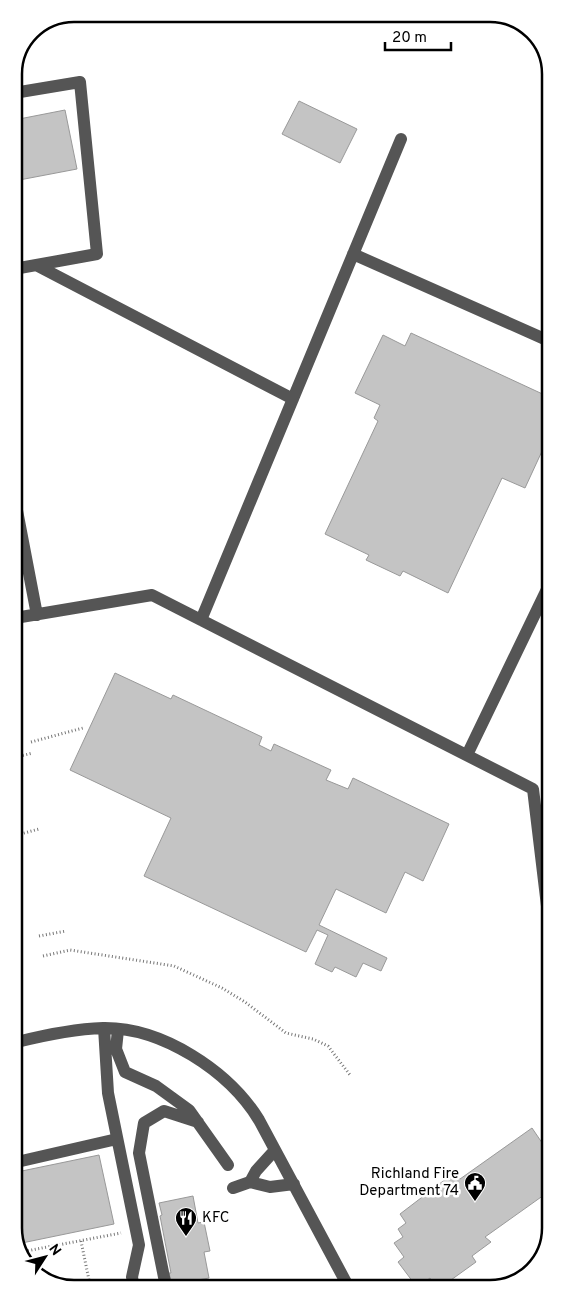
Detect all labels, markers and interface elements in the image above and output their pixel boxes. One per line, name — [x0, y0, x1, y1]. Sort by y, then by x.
scale bar — [385, 20, 451, 52]
text: 20 m — [392, 29, 427, 48]
place label: Richland Fire Department 74 — [359, 1165, 459, 1201]
public building icon: Richland Fire Department 74 — [463, 1171, 487, 1202]
restaurant icon: KFC — [174, 1206, 198, 1237]
place label: KFC — [202, 1209, 230, 1228]
north arrow — [20, 1232, 70, 1282]
text: N — [44, 1241, 64, 1259]

